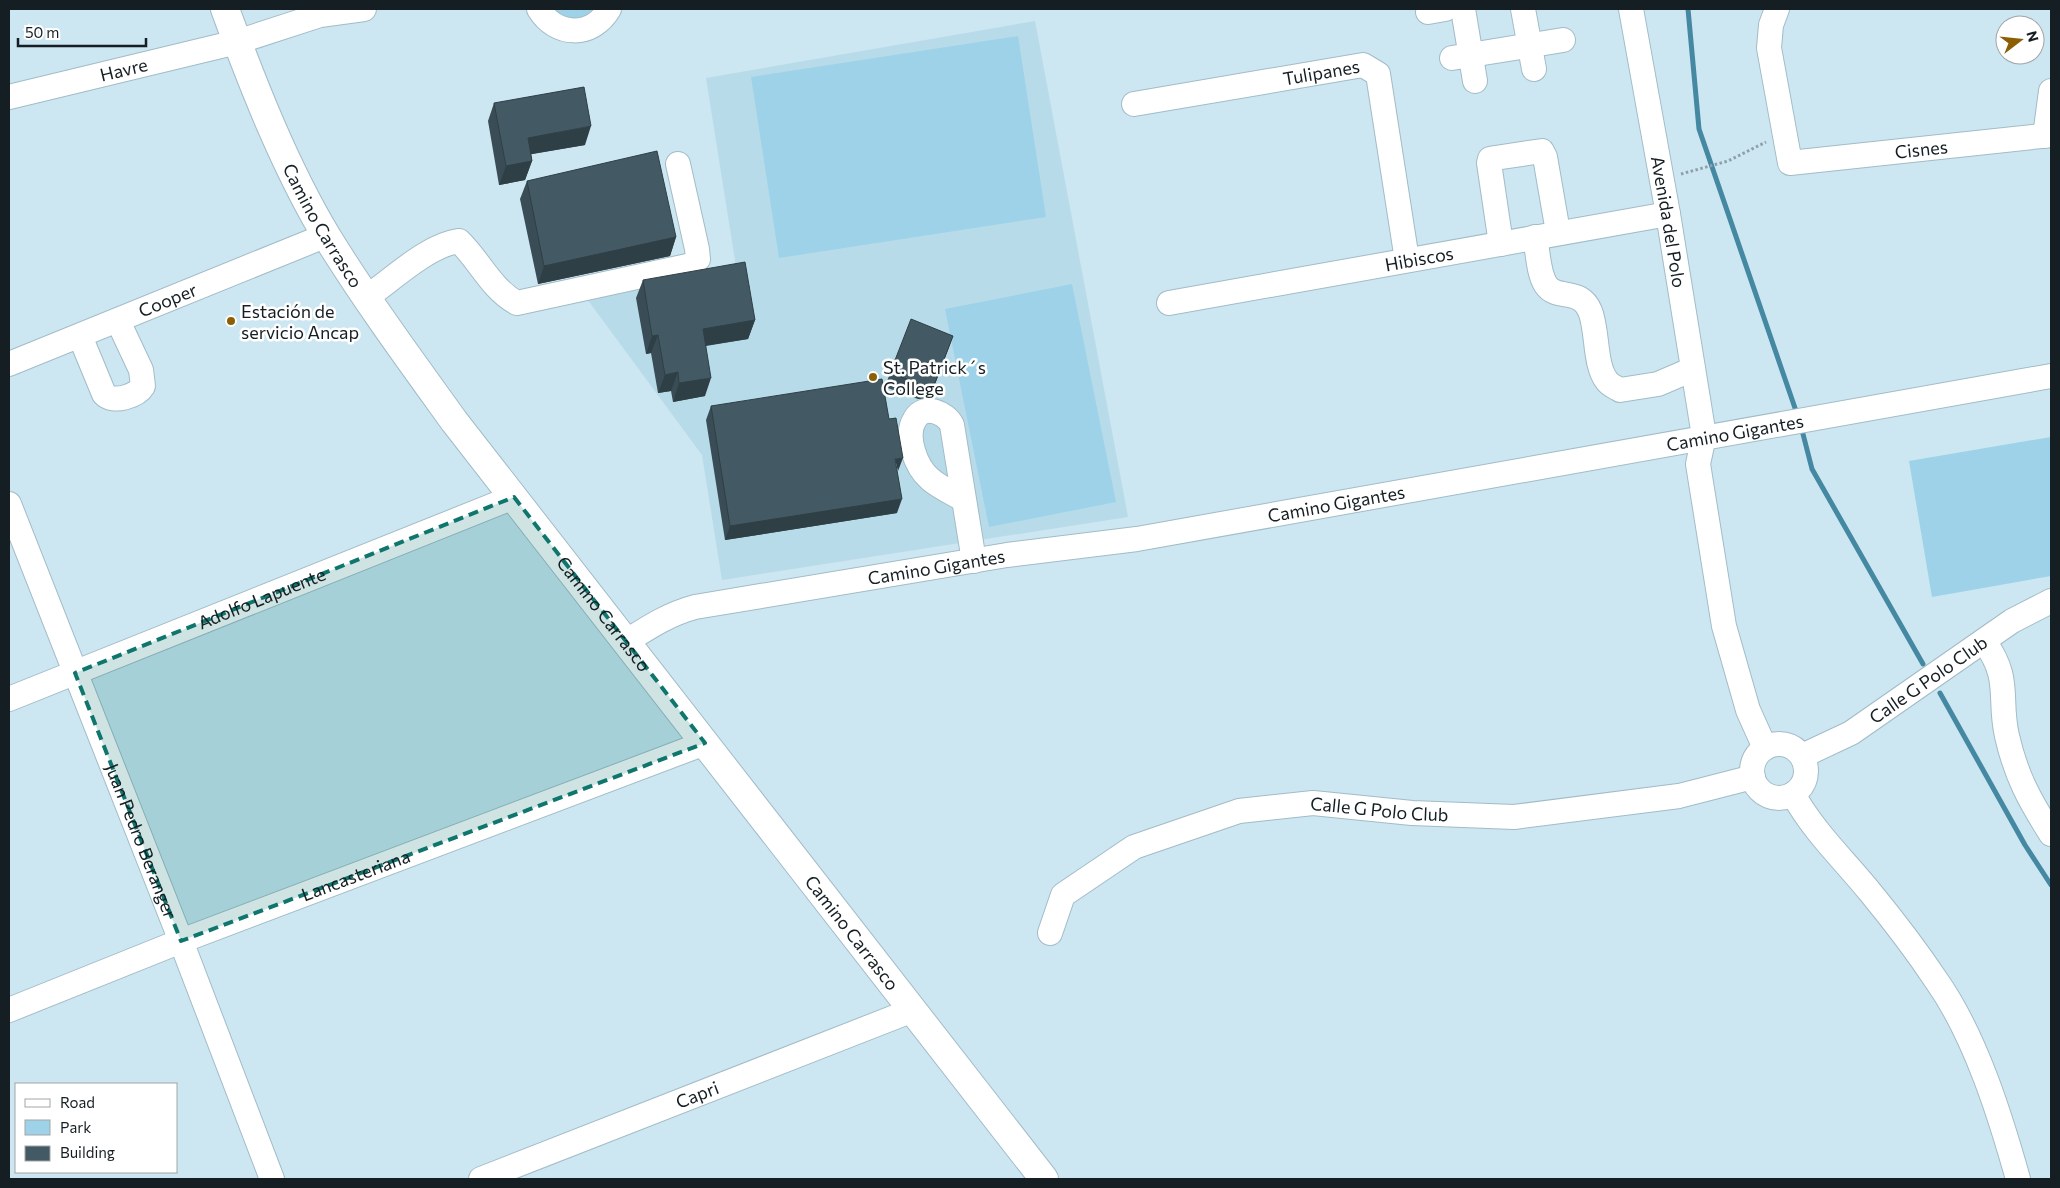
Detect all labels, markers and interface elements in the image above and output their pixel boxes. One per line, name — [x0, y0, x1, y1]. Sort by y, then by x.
scale bar — [18, 15, 145, 47]
north arrow — [1995, 15, 2045, 65]
text: 50 m — [25, 23, 59, 41]
text: N — [2023, 29, 2043, 44]
street label: Havre — [98, 53, 150, 86]
street label: Tulipanes — [1281, 55, 1361, 89]
street label: Cisnes — [1894, 135, 1949, 163]
street label: Avenida del Polo — [1647, 154, 1691, 289]
street label: Camino Carrasco — [279, 160, 368, 292]
street label: Hibiscos — [1383, 241, 1455, 275]
street label: Cooper — [135, 278, 200, 321]
place label: Estación de servicio Ancap — [241, 300, 359, 343]
marker: Estación de servicio Ancap — [225, 315, 237, 327]
place label: St. Patrick´s College — [883, 356, 986, 399]
marker: St. Patrick´s College — [867, 371, 879, 383]
street label: Camino Gigantes — [1665, 409, 1805, 455]
street label: Camino Gigantes — [1266, 480, 1407, 526]
street label: Camino Gigantes — [866, 545, 1007, 589]
street label: Camino Carrasco — [552, 552, 656, 676]
street label: Adolfo Lapuente — [194, 563, 329, 633]
street label: Calle G Polo Club — [1865, 631, 1991, 728]
street label: Juan Pedro Beranger — [101, 760, 182, 921]
street label: Calle G Polo Club — [1309, 792, 1449, 825]
street label: Lancasteriana — [298, 845, 413, 906]
street label: Camino Carrasco — [801, 871, 904, 995]
street label: Capri — [672, 1076, 722, 1113]
legend — [15, 1083, 178, 1173]
text: Road — [60, 1093, 95, 1111]
text: Park — [60, 1118, 91, 1136]
text: Building — [60, 1143, 115, 1161]

